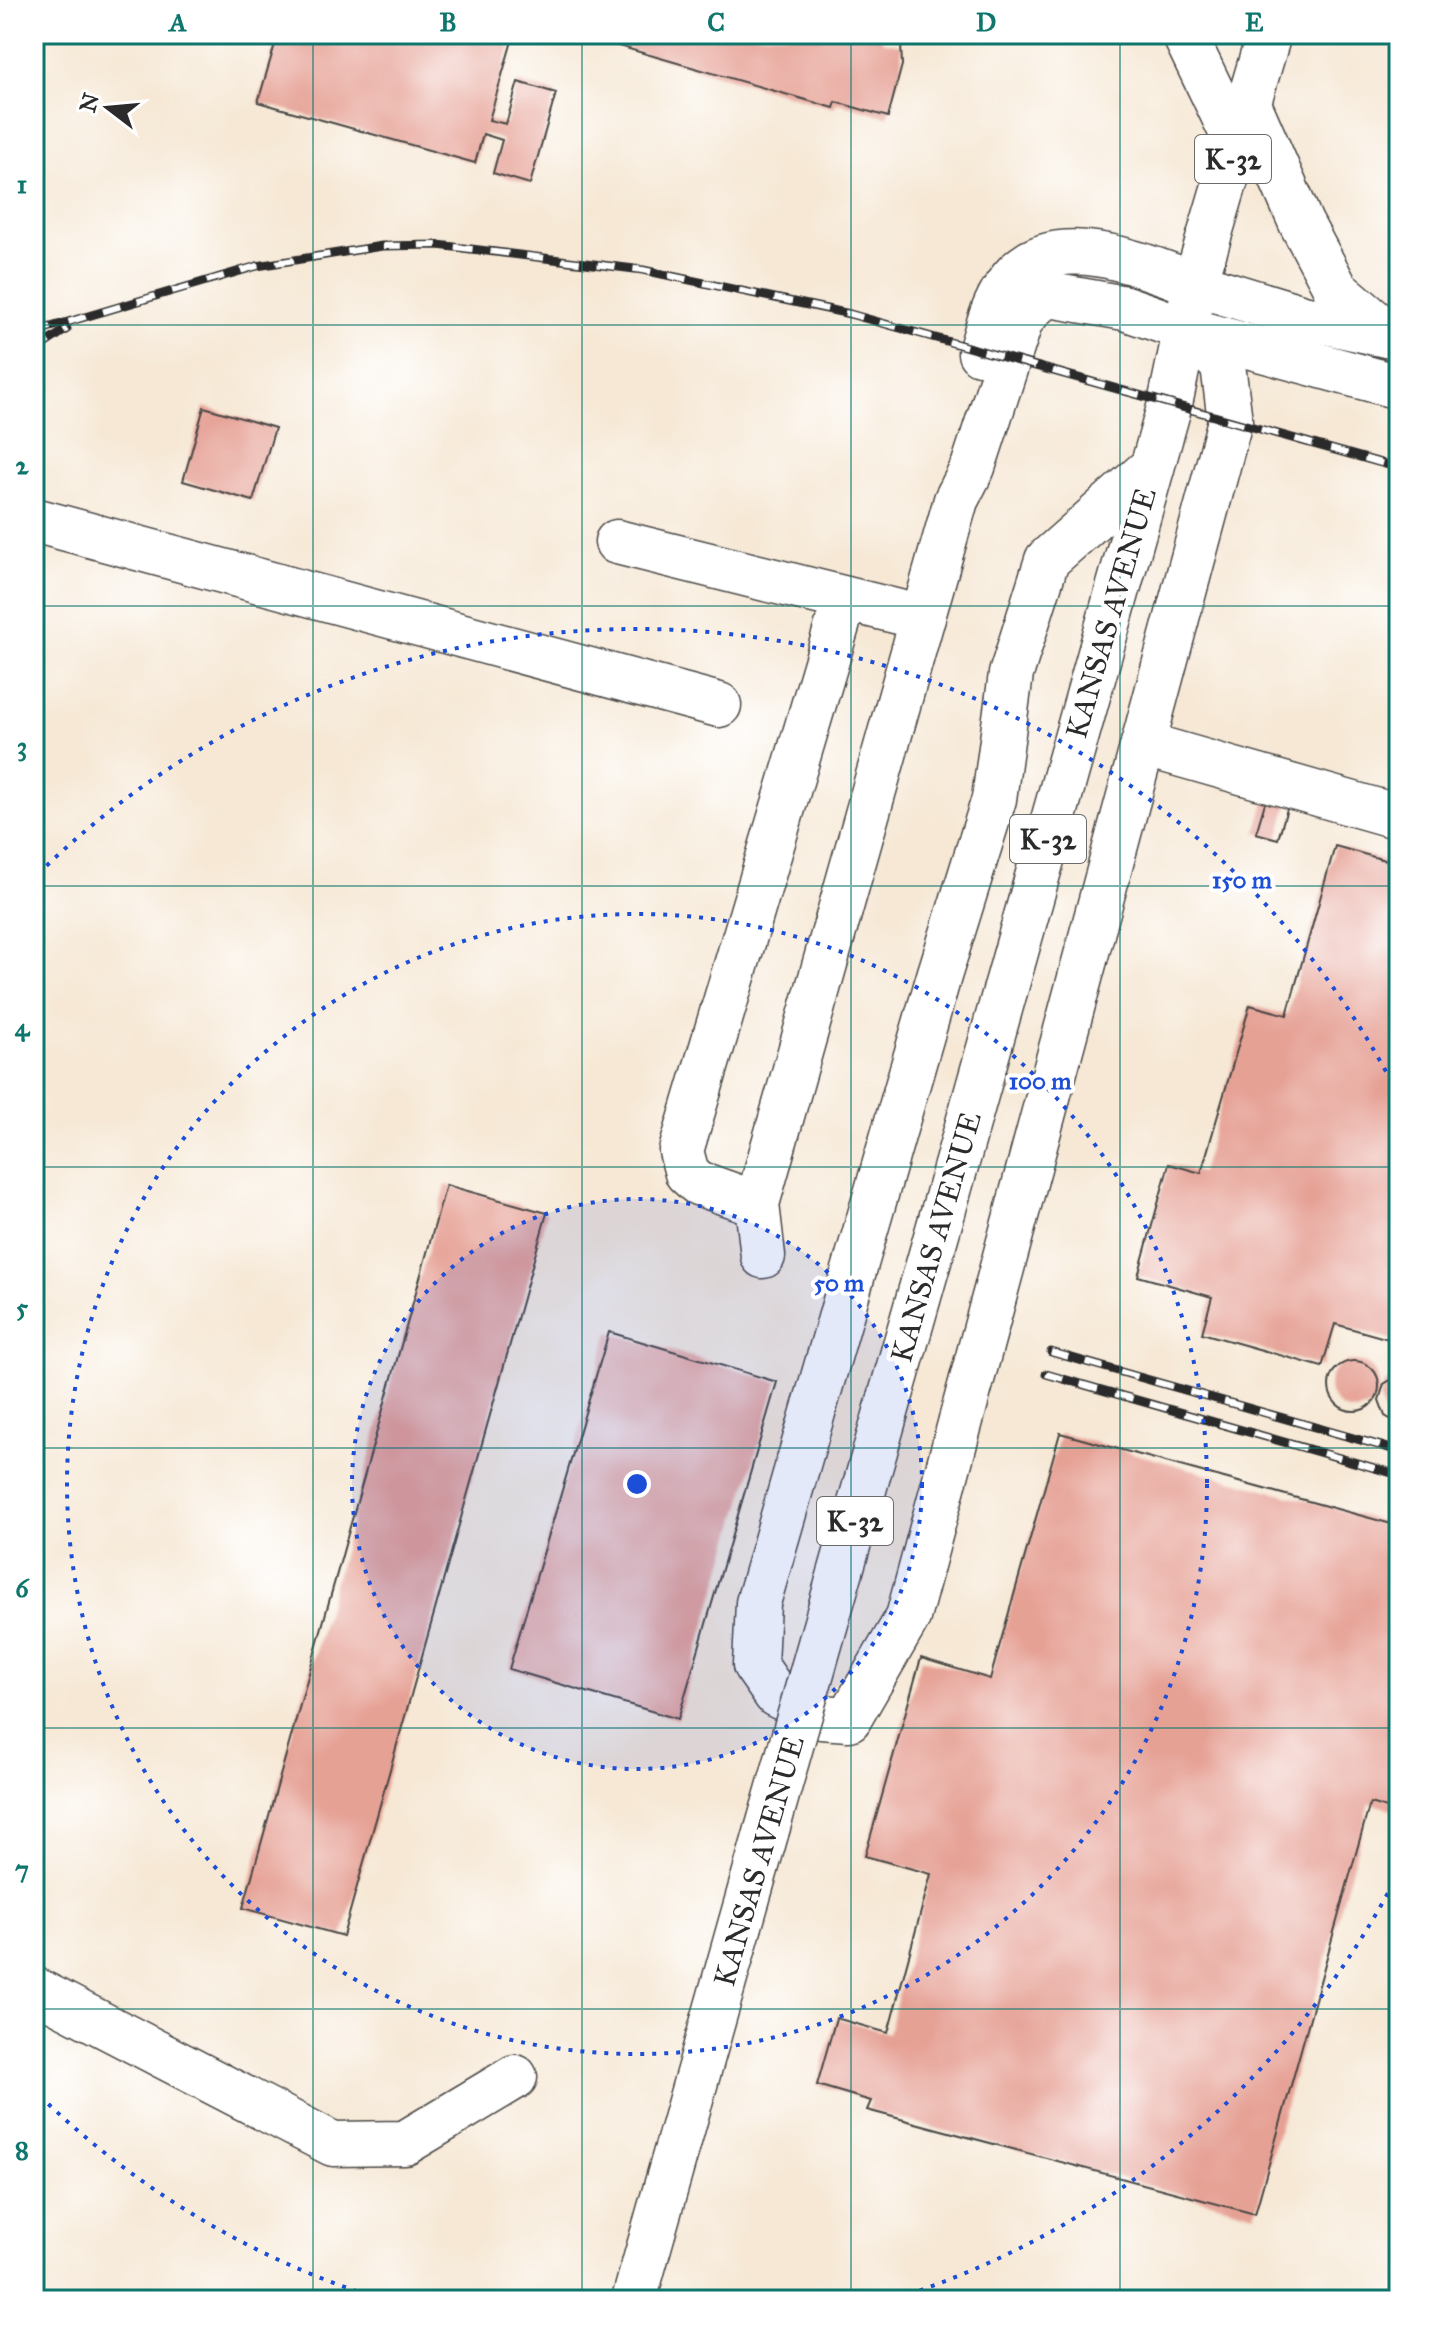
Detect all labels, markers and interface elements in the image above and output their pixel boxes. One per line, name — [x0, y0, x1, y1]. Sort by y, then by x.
text: A — [167, 6, 187, 38]
text: B — [439, 6, 457, 38]
text: C — [707, 6, 725, 38]
text: D — [976, 6, 996, 38]
text: E — [1245, 6, 1264, 38]
north arrow — [68, 68, 148, 148]
text: N — [74, 90, 105, 115]
road number: K-32 — [1195, 135, 1271, 183]
text: 1 — [17, 168, 27, 200]
text: 2 — [16, 449, 30, 481]
street label: KANSAS AVENUE — [1058, 484, 1164, 742]
text: 3 — [17, 730, 27, 762]
road number: K-32 — [1010, 815, 1086, 863]
text: 150 m — [1212, 865, 1273, 895]
text: 4 — [15, 1011, 31, 1043]
text: 100 m — [1009, 1066, 1072, 1096]
street label: KANSAS AVENUE — [883, 1108, 989, 1366]
text: 50 m — [814, 1268, 865, 1298]
text: 5 — [16, 1291, 29, 1323]
centre of rings — [623, 1470, 651, 1498]
road number: K-32 — [817, 1497, 893, 1545]
text: 6 — [15, 1572, 30, 1604]
street label: KANSAS AVENUE — [706, 1732, 812, 1990]
text: 7 — [15, 1853, 29, 1885]
text: 8 — [15, 2134, 29, 2166]

